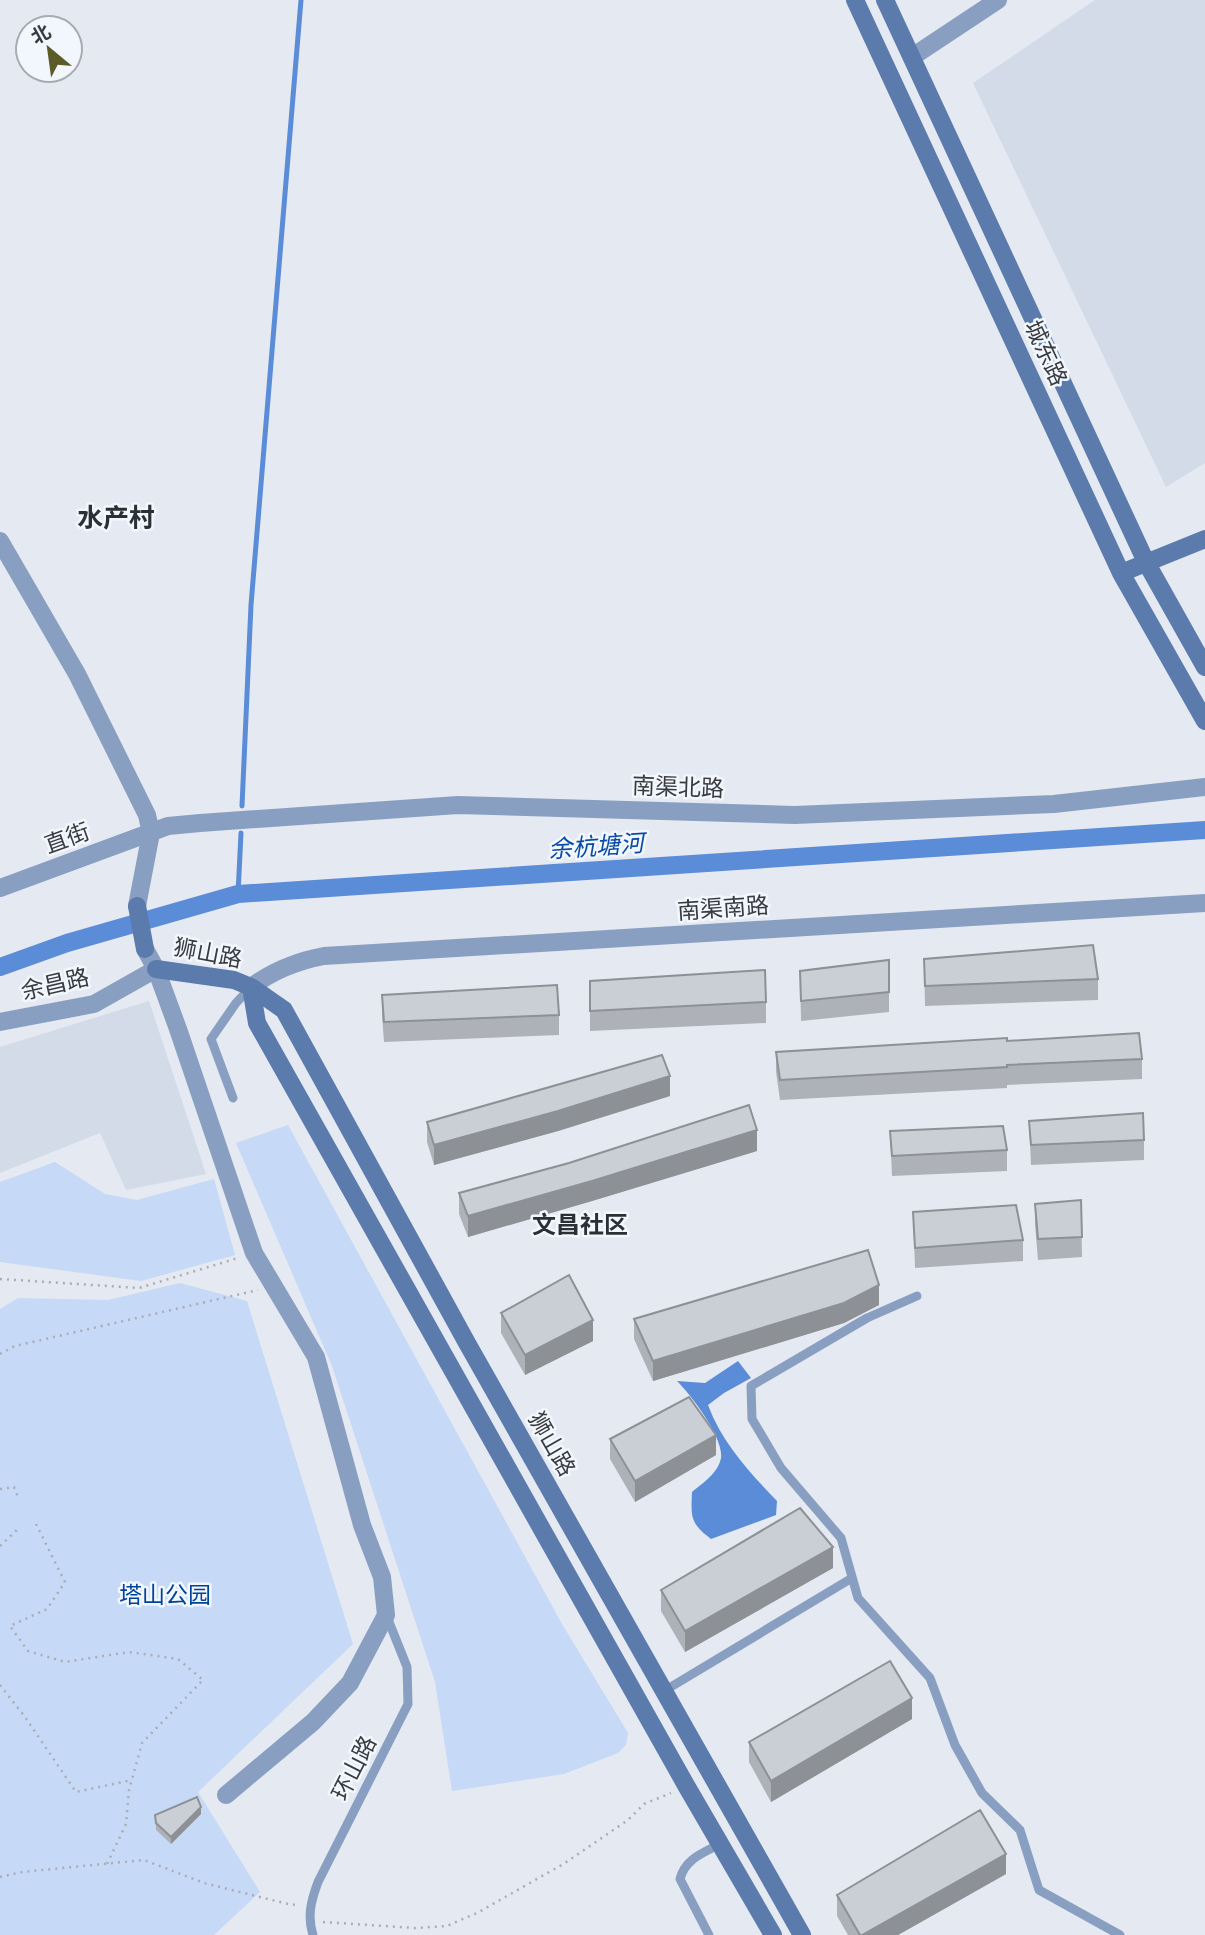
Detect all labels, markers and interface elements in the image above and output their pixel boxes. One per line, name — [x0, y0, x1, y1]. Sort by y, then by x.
north arrow — [14, 14, 84, 84]
text: 北 — [28, 21, 54, 48]
street label: 城东路 — [1020, 316, 1072, 390]
district label: 水产村 — [77, 503, 155, 533]
street label: 南渠北路 — [632, 772, 724, 802]
street label: 直街 — [41, 818, 93, 858]
water label: 余杭塘河 — [547, 829, 649, 863]
street label: 南渠南路 — [676, 892, 770, 924]
street label: 狮山路 — [172, 934, 244, 972]
street label: 余昌路 — [18, 964, 92, 1004]
district label: 文昌社区 — [532, 1211, 628, 1238]
street label: 狮山路 — [523, 1408, 581, 1480]
park label: 塔山公园 — [119, 1582, 211, 1608]
street label: 环山路 — [327, 1731, 381, 1805]

